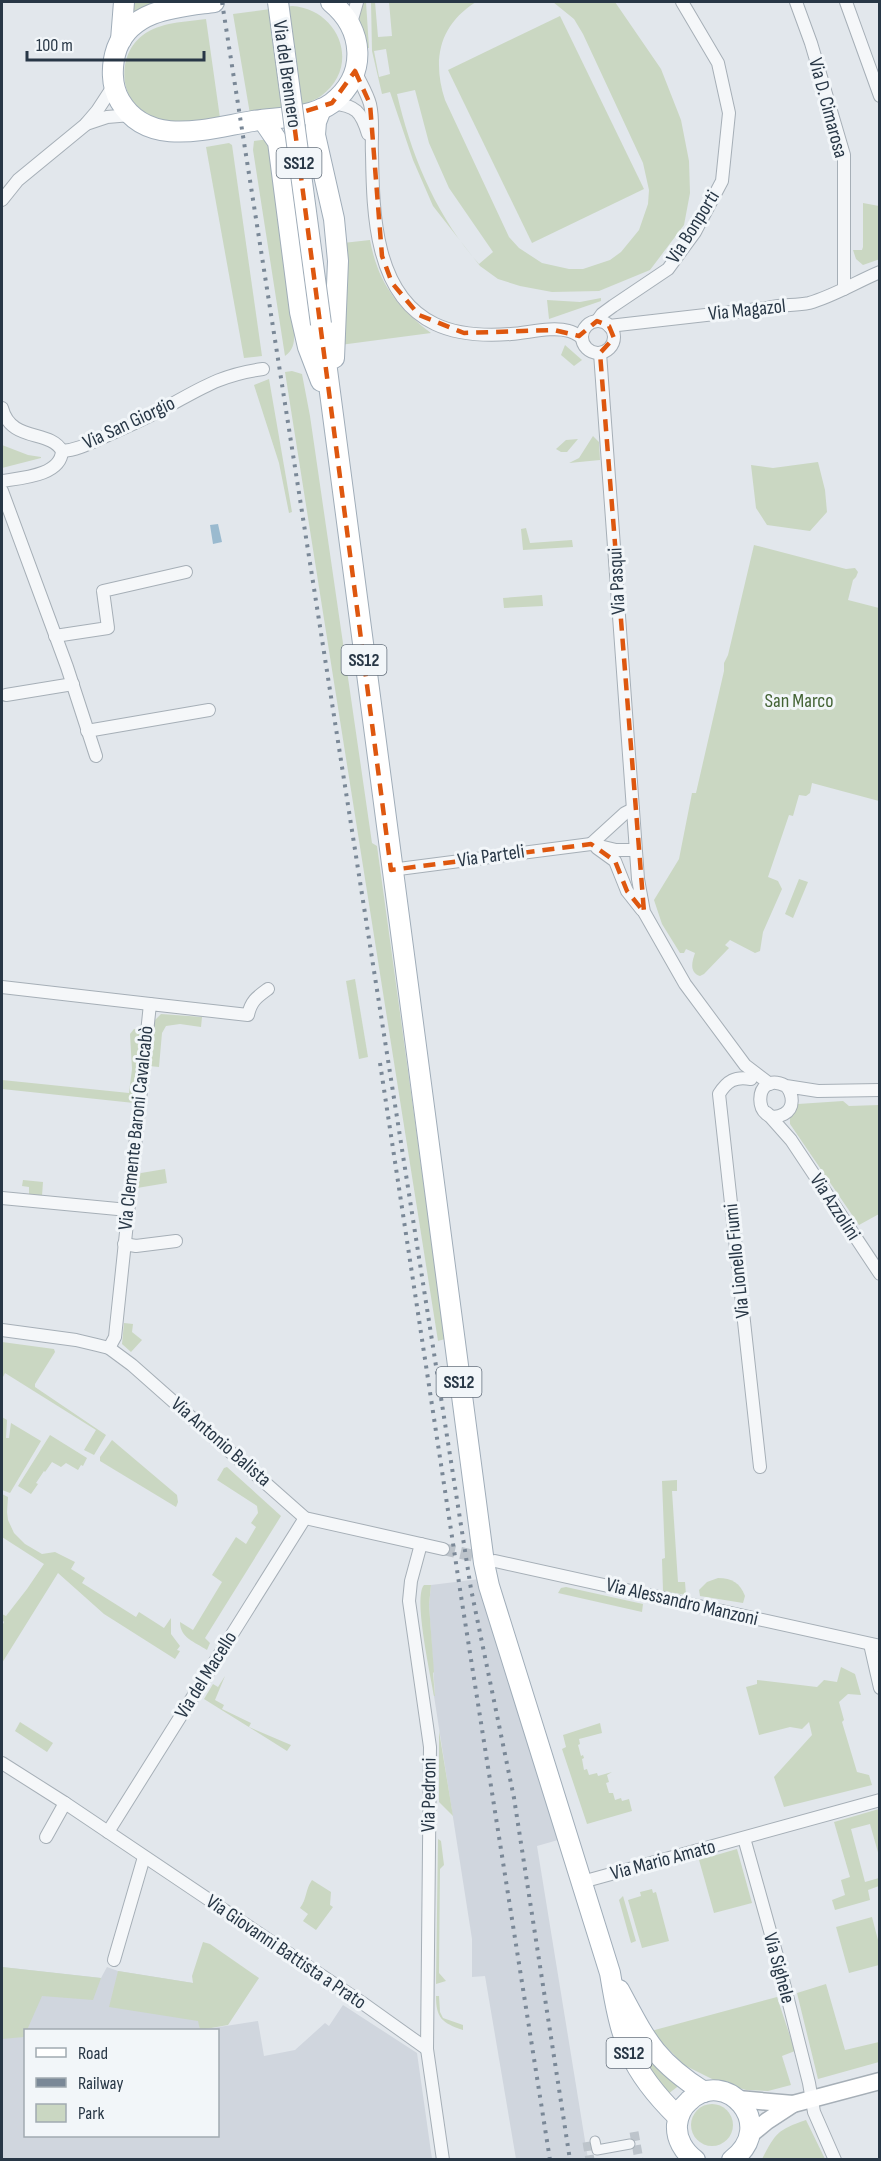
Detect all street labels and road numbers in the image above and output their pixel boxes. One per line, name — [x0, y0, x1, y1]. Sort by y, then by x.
street label: Via del Brennero — [268, 19, 306, 129]
street label: Via D. Cimarosa — [803, 55, 853, 161]
road number: SS12 — [276, 148, 322, 178]
street label: Via Bonporti — [661, 186, 725, 268]
street label: Via Magazol — [707, 294, 787, 326]
street label: Via San Giorgio — [79, 391, 179, 455]
street label: Via Pasqui — [603, 547, 631, 615]
road number: SS12 — [342, 645, 386, 675]
street label: Via Parteli — [456, 839, 526, 873]
street label: Via Clemente Baroni Cavalcabò — [113, 1025, 159, 1231]
street label: Via Azzolini — [805, 1169, 865, 1245]
street label: Via Lionello Fiumi — [719, 1203, 755, 1319]
road number: SS12 — [436, 1367, 482, 1397]
street label: Via Antonio Balista — [166, 1392, 276, 1492]
street label: Via Alessandro Manzoni — [604, 1573, 760, 1631]
street label: Via del Macello — [170, 1627, 242, 1723]
street label: Via Pedroni — [416, 1758, 442, 1832]
street label: Via Mario Amato — [608, 1834, 718, 1886]
street label: Via Giovanni Battista a Prato — [201, 1890, 371, 2014]
street label: Via Sighele — [758, 1930, 800, 2006]
road number: SS12 — [606, 2038, 652, 2068]

